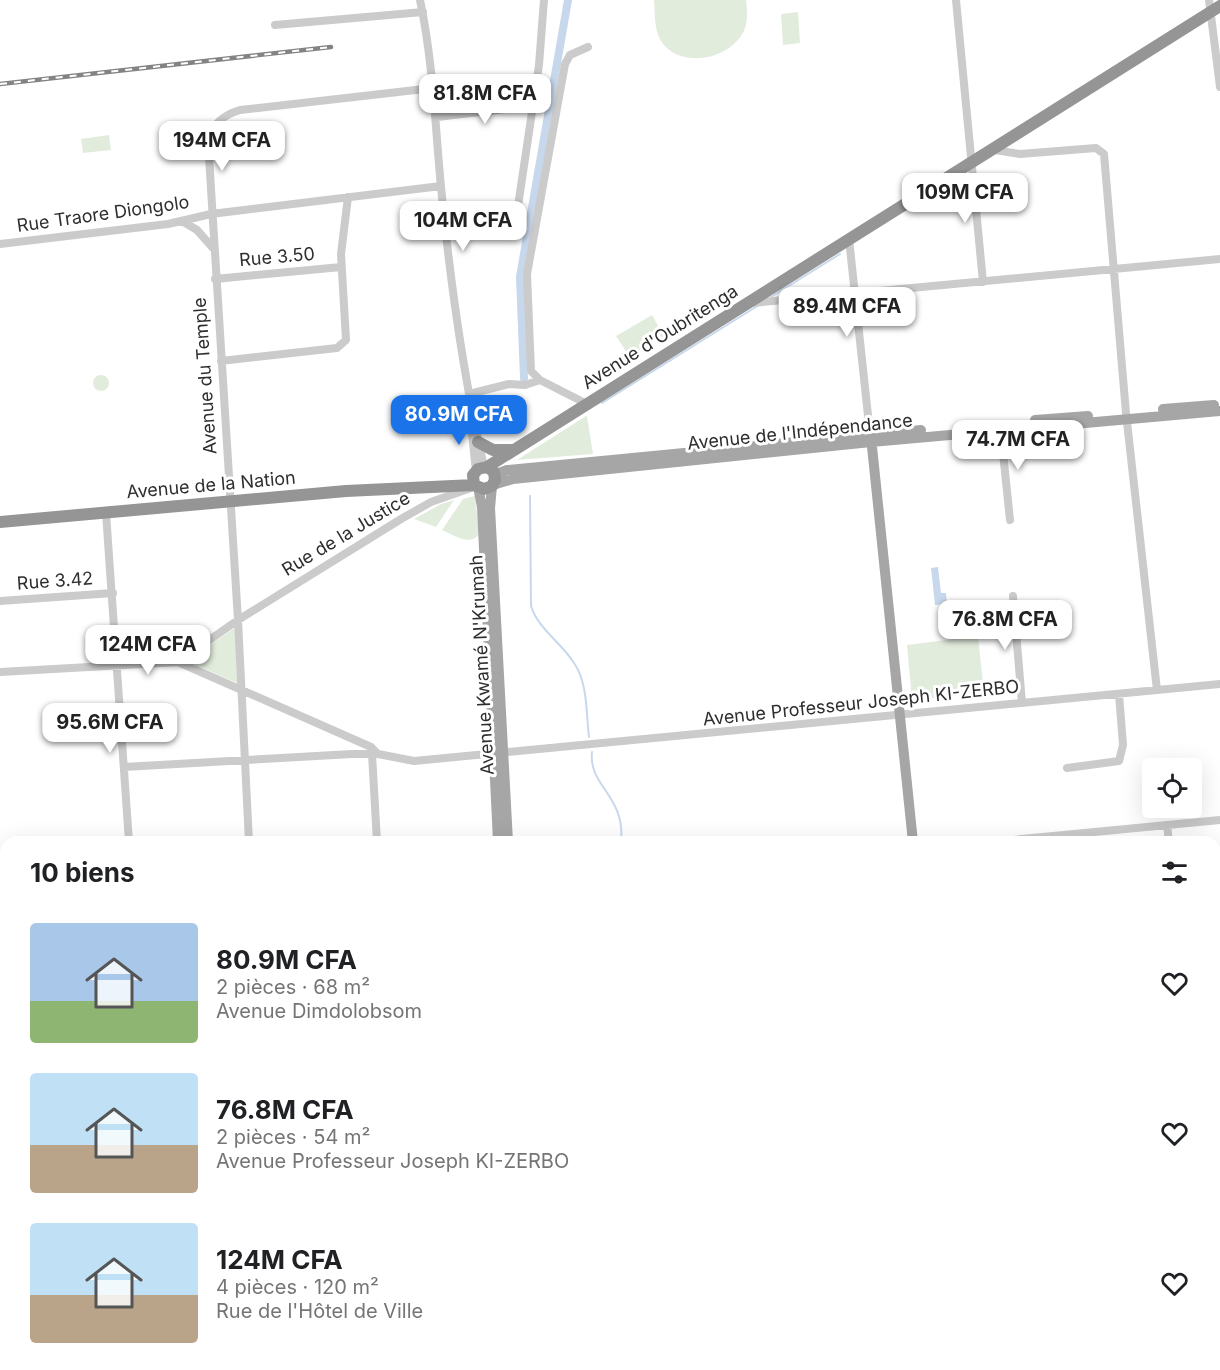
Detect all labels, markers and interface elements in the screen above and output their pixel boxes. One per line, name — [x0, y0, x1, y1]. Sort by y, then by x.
pin: 81.8M CFA — [416, 74, 554, 125]
text: 81.8M CFA — [433, 81, 537, 105]
pin: 194M CFA — [160, 121, 284, 172]
text: 194M CFA — [173, 128, 271, 152]
pin: 109M CFA — [903, 173, 1027, 224]
text: 109M CFA — [916, 180, 1014, 204]
street label: Rue Traore Diongolo — [15, 191, 190, 236]
pin: 104M CFA — [401, 201, 525, 252]
text: 104M CFA — [414, 208, 512, 232]
street label: Rue 3.50 — [238, 243, 316, 270]
street label: Avenue d'Oubritenga — [578, 280, 741, 393]
pin: 89.4M CFA — [778, 287, 916, 338]
text: 89.4M CFA — [793, 294, 901, 318]
street label: Avenue du Temple — [189, 297, 220, 455]
pin: 80.9M CFA — [390, 395, 528, 446]
text: 80.9M CFA — [405, 402, 513, 426]
street label: Avenue de l'Indépendance — [686, 409, 914, 454]
pin: 74.7M CFA — [949, 420, 1087, 471]
text: 74.7M CFA — [966, 427, 1070, 451]
street label: Avenue de la Nation — [125, 467, 296, 502]
street label: Rue de la Justice — [278, 487, 413, 580]
street label: Avenue Kwamé N'Krumah — [465, 554, 498, 776]
street label: Rue 3.42 — [16, 567, 94, 594]
pin: 76.8M CFA — [936, 600, 1074, 651]
text: 76.8M CFA — [952, 607, 1058, 631]
pin: 124M CFA — [86, 625, 210, 676]
text: 124M CFA — [99, 632, 197, 656]
street label: Avenue Professeur Joseph KI-ZERBO — [702, 675, 1020, 730]
pin: 95.6M CFA — [41, 703, 179, 754]
text: 95.6M CFA — [56, 710, 164, 734]
map controls — [1142, 758, 1202, 818]
button: locate — [1142, 758, 1202, 818]
icon: filters — [1158, 856, 1191, 889]
text: 10 biens — [30, 857, 135, 888]
text: 80.9M CFA — [216, 944, 357, 975]
icon: home — [78, 947, 150, 1019]
icon: heart — [1158, 967, 1191, 1000]
text: 2 pièces · 68 m² — [216, 975, 370, 999]
text: Avenue Dimdolobsom — [216, 999, 422, 1023]
text: 76.8M CFA — [216, 1094, 354, 1125]
icon: home — [78, 1097, 150, 1169]
icon: heart — [1158, 1117, 1191, 1150]
text: 2 pièces · 54 m² — [216, 1125, 370, 1149]
text: Avenue Professeur Joseph KI-ZERBO — [216, 1149, 569, 1173]
text: 124M CFA — [216, 1244, 343, 1275]
icon: home — [78, 1247, 150, 1319]
icon: heart — [1158, 1267, 1191, 1300]
text: 4 pièces · 120 m² — [216, 1275, 379, 1299]
text: Rue de l'Hôtel de Ville — [216, 1299, 423, 1323]

